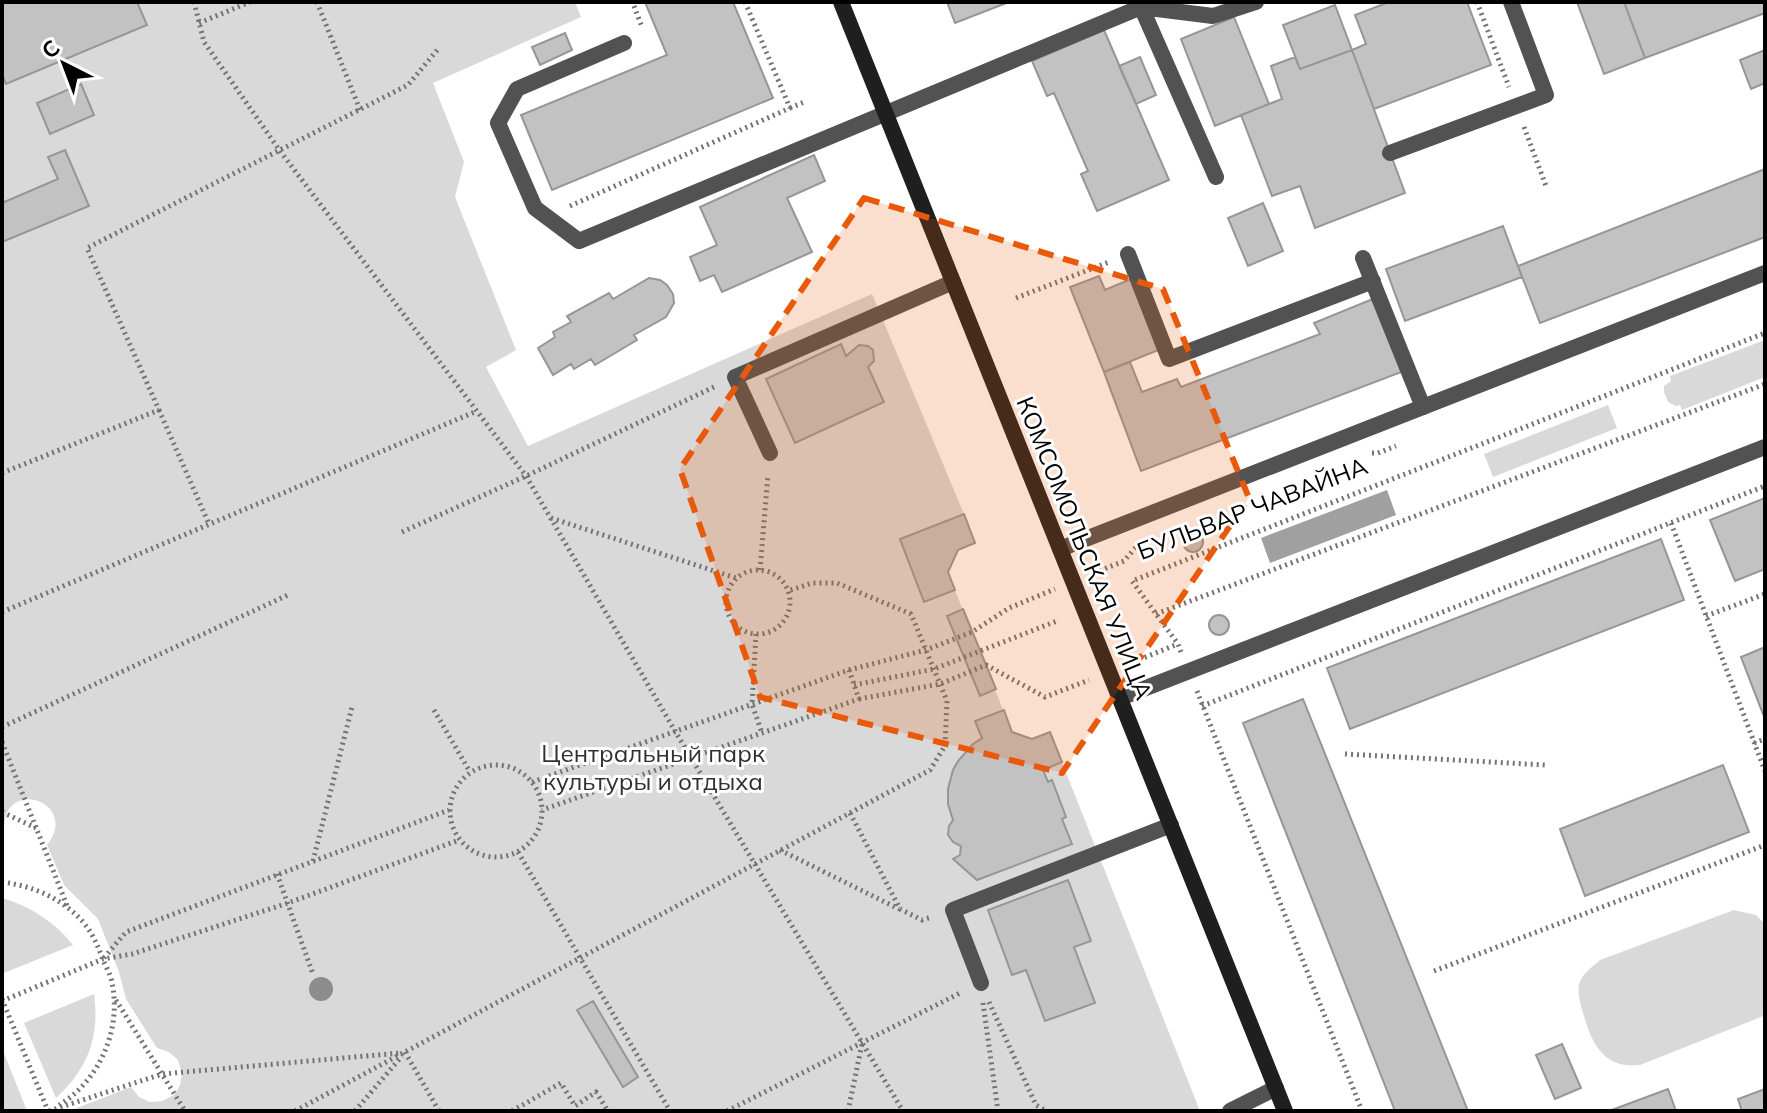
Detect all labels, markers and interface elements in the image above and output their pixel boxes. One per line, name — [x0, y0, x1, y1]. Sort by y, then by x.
north arrow — [24, 24, 104, 104]
text: С — [36, 34, 66, 65]
street label: КОМСОМОЛЬСКАЯ УЛИЦА — [1010, 392, 1160, 704]
street label: БУЛЬВАР ЧАВАЙНА — [1133, 450, 1372, 566]
park label: Центральный парк культуры и отдыха — [541, 738, 765, 796]

